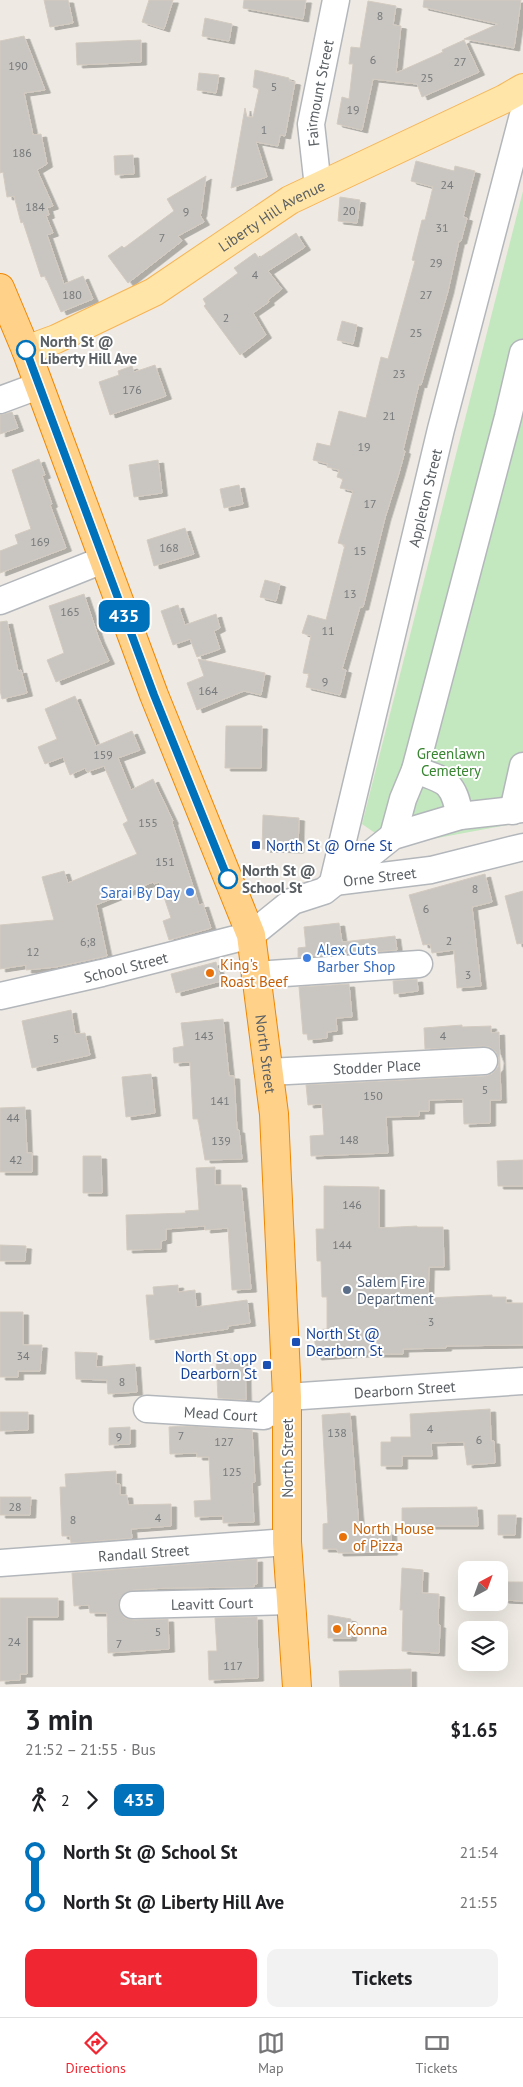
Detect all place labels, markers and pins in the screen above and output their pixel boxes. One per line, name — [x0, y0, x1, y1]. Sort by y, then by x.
place label: North St @ Liberty Hill Ave — [40, 332, 138, 368]
marker: North St @ Liberty Hill Ave — [16, 340, 36, 360]
place label: North St @ Orne St — [266, 836, 392, 855]
marker: North St @ Orne St — [250, 839, 262, 851]
place label: North St @ School St — [242, 861, 316, 897]
marker: North St @ School St — [218, 869, 238, 889]
place label: Sarai By Day — [101, 883, 180, 902]
marker: Sarai By Day — [184, 886, 196, 898]
place label: Alex Cuts Barber Shop — [317, 940, 395, 976]
marker: Alex Cuts Barber Shop — [301, 952, 313, 964]
place label: King's Roast Beef — [220, 955, 289, 991]
marker: King's Roast Beef — [204, 967, 216, 979]
place label: Salem Fire Department — [357, 1272, 434, 1308]
marker: Salem Fire Department — [341, 1284, 353, 1296]
place label: North St @ Dearborn St — [306, 1324, 382, 1360]
marker: North St @ Dearborn St — [290, 1336, 302, 1348]
place label: North St opp Dearborn St — [175, 1347, 257, 1383]
marker: North St opp Dearborn St — [261, 1359, 273, 1371]
place label: North House of Pizza — [353, 1519, 434, 1555]
marker: North House of Pizza — [337, 1531, 349, 1543]
place label: Konna — [347, 1620, 387, 1639]
marker: Konna — [331, 1623, 343, 1635]

